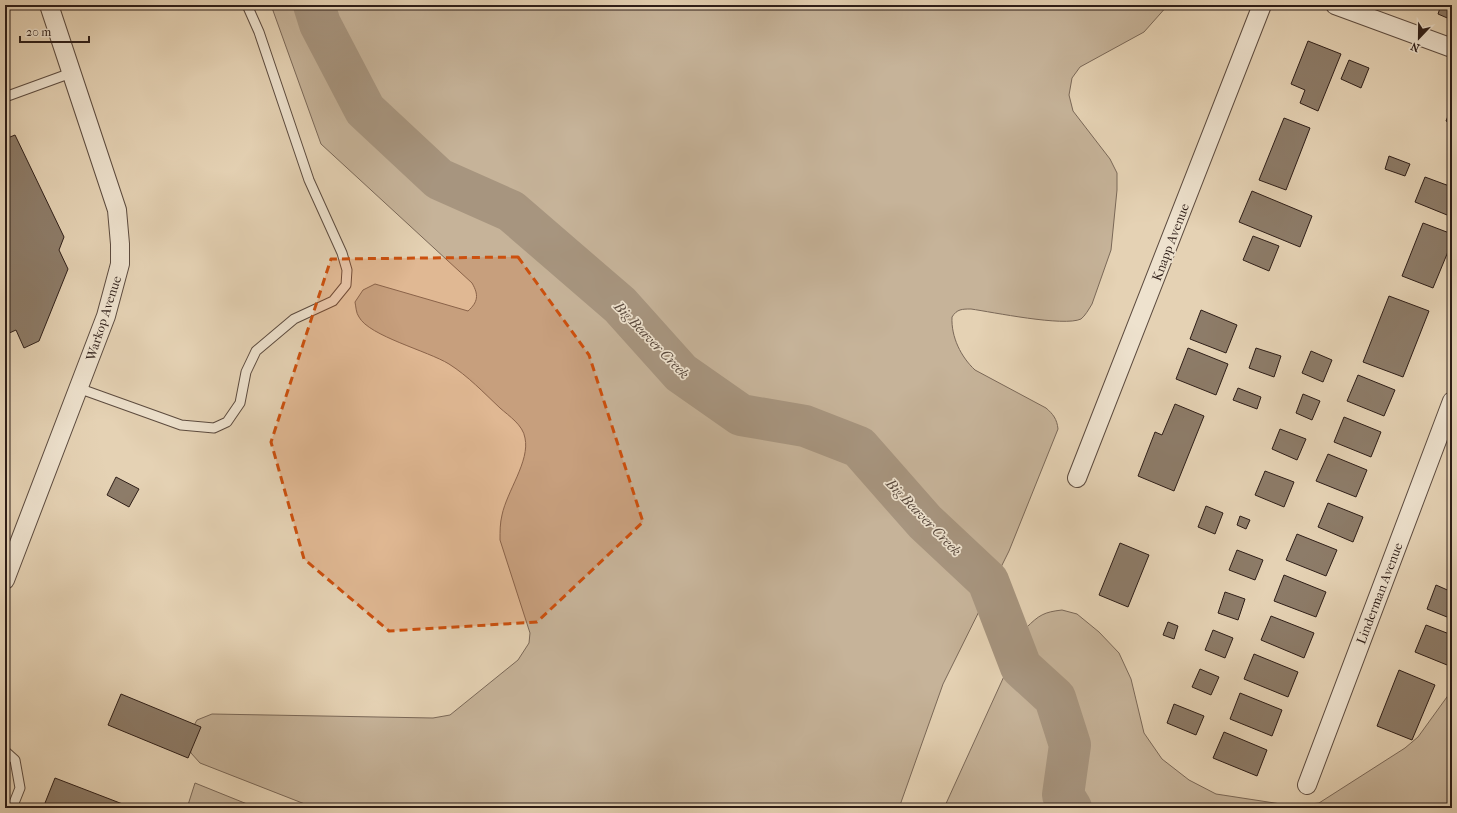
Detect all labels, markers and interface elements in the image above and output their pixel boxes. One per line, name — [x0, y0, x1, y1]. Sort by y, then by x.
scale bar — [20, 18, 89, 44]
north arrow — [1399, 18, 1439, 58]
text: 20 m — [26, 25, 51, 39]
text: N — [1409, 39, 1422, 54]
street label: Knapp Avenue — [1149, 201, 1192, 283]
street label: Warkop Avenue — [82, 273, 124, 363]
water label: Big Beaver Creek — [610, 297, 693, 383]
water label: Big Beaver Creek — [882, 474, 965, 560]
street label: Linderman Avenue — [1353, 540, 1406, 646]

